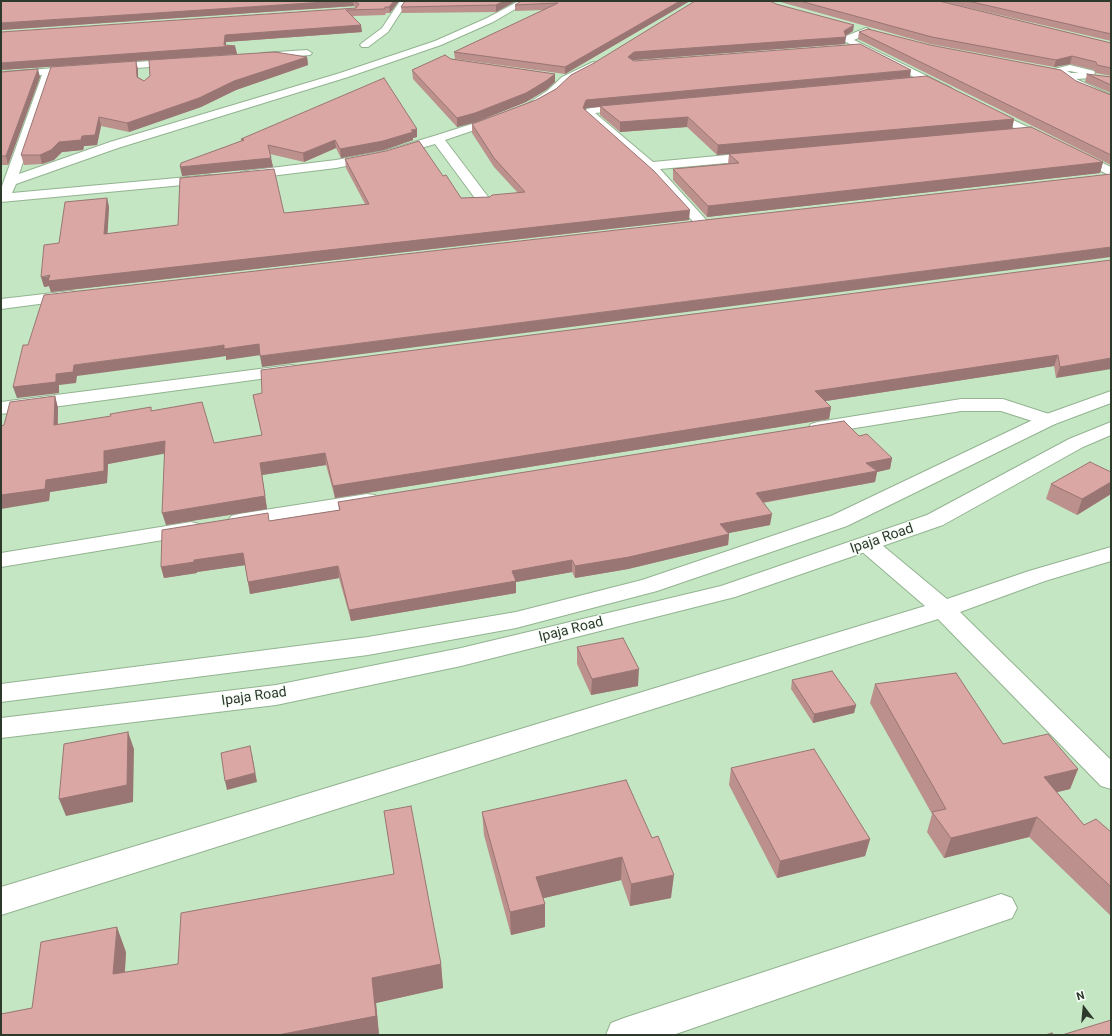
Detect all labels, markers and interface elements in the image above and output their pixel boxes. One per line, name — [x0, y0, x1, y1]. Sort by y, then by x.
street label: Ipaja Road — [848, 520, 916, 558]
street label: Ipaja Road — [537, 614, 605, 646]
street label: Ipaja Road — [220, 684, 288, 710]
north arrow — [1064, 988, 1104, 1028]
text: N — [1075, 989, 1086, 1003]

